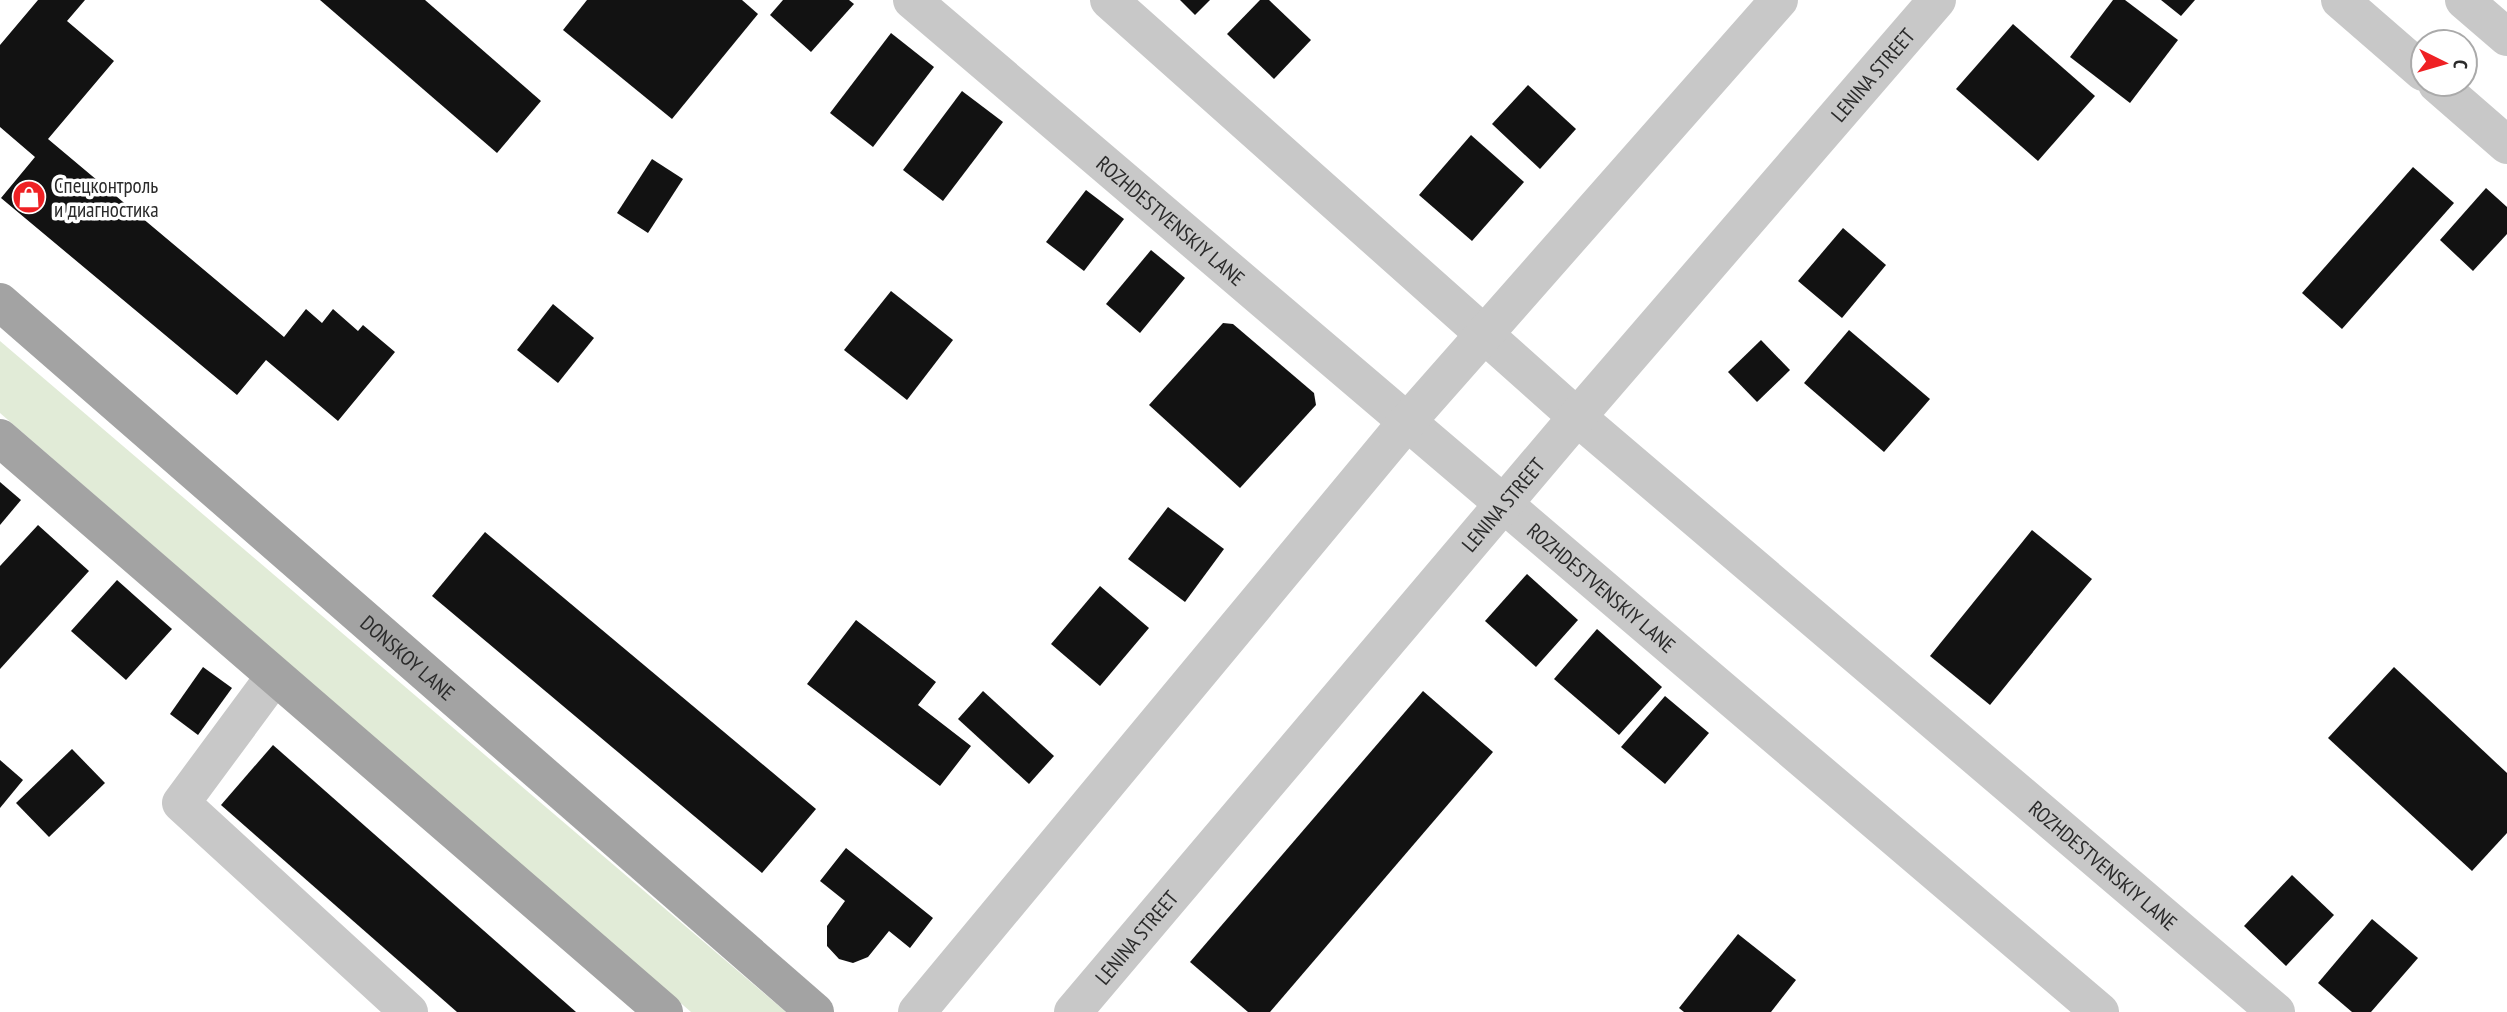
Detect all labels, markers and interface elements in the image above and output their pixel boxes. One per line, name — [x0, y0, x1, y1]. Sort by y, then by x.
street label: LENINA STREET — [1825, 22, 1921, 127]
north arrow — [2409, 28, 2479, 98]
text: С — [2449, 59, 2473, 70]
street label: ROZHDESTVENSKIY LANE — [1091, 150, 1251, 291]
place label: Спецконтроль и диагностика — [54, 172, 159, 223]
shop icon: Спецконтроль и диагностика — [10, 178, 48, 216]
street label: LENINA STREET — [1455, 452, 1551, 557]
street label: ROZHDESTVENSKIY LANE — [1522, 517, 1681, 658]
street label: DONSKOY LANE — [355, 609, 461, 706]
street label: ROZHDESTVENSKIY LANE — [2024, 794, 2183, 936]
street label: LENINA STREET — [1089, 884, 1184, 990]

